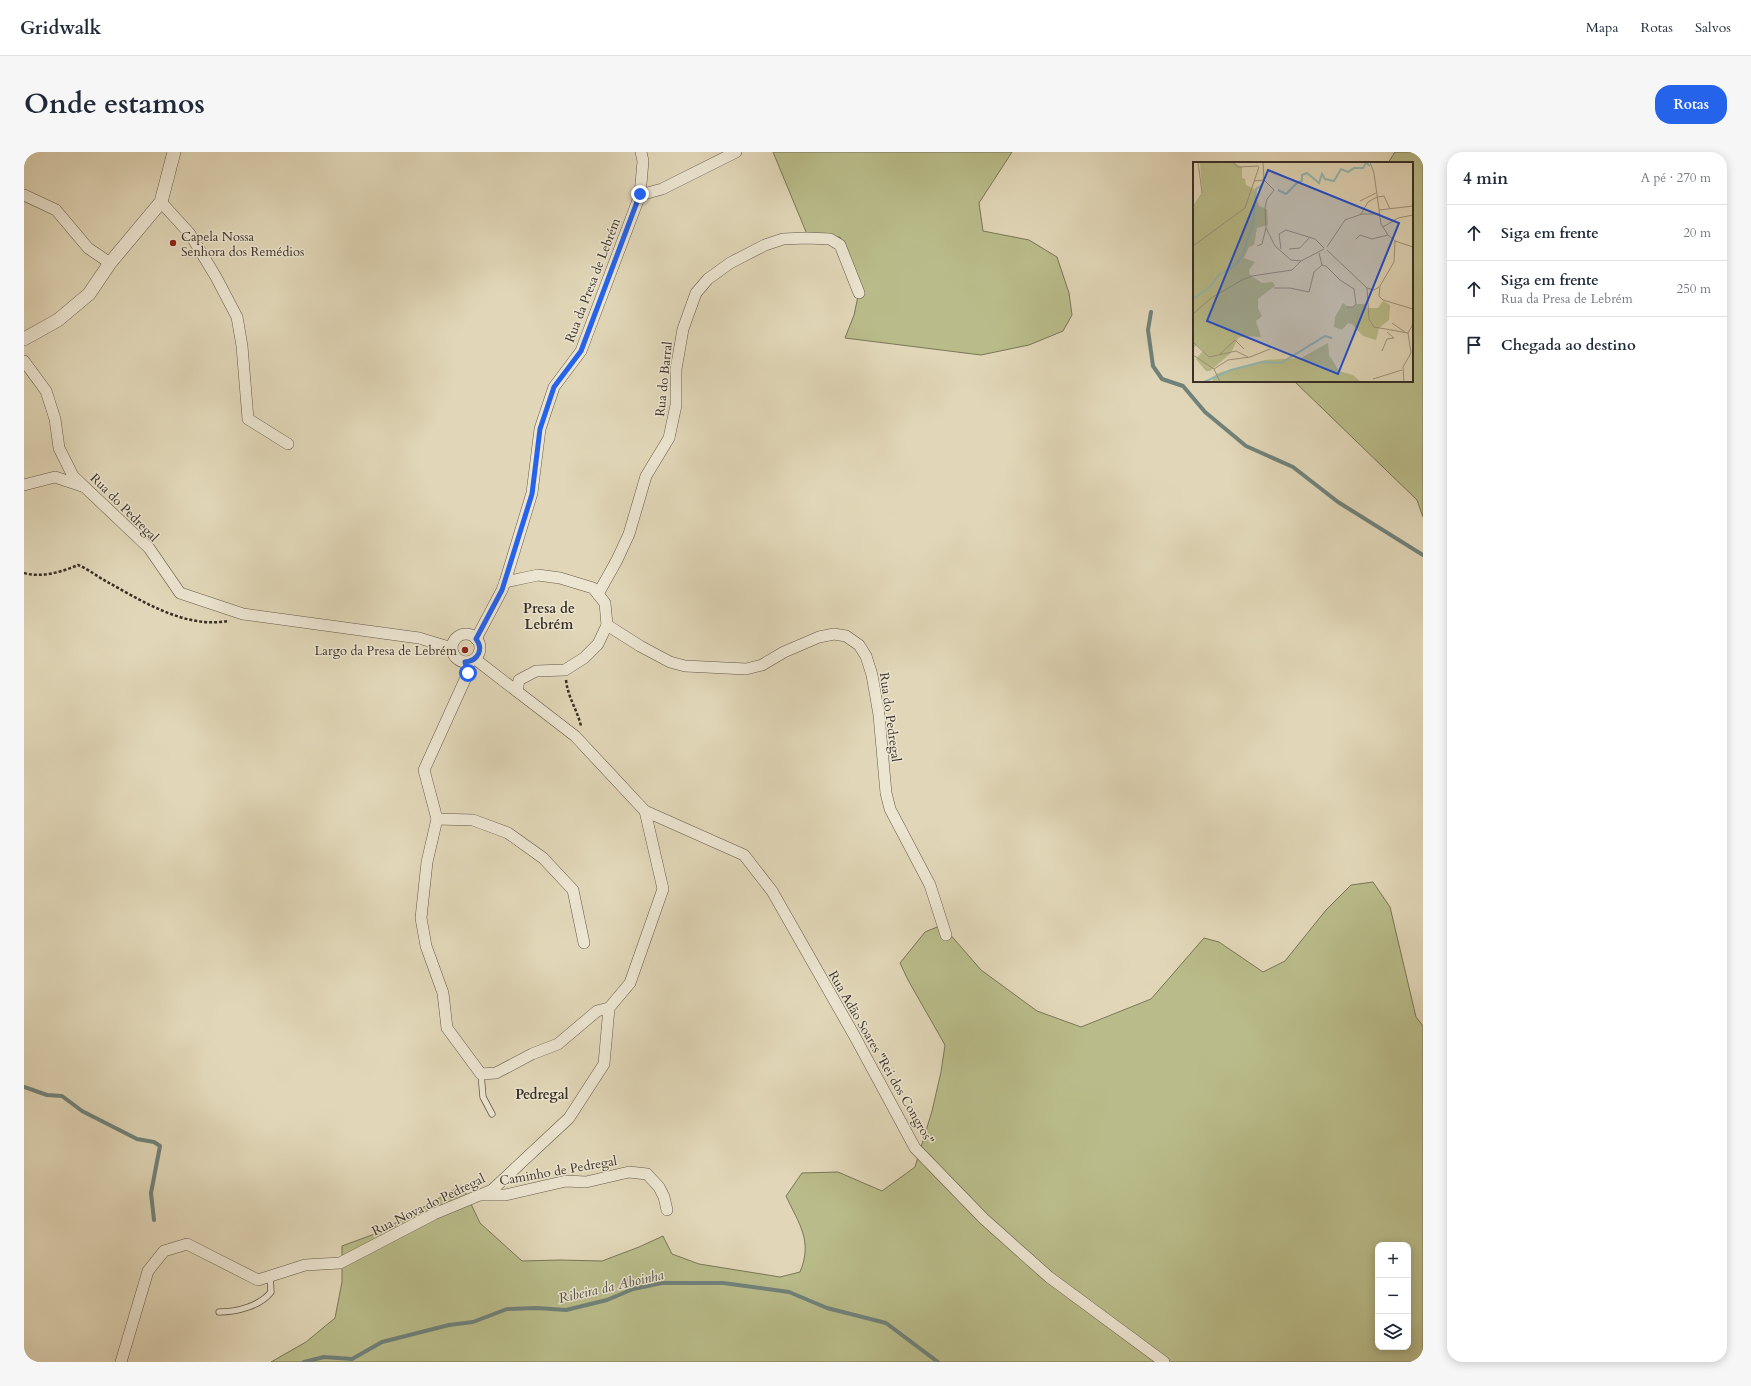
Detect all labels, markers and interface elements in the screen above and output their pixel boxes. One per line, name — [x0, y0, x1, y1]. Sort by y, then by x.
text: Gridwalk — [20, 15, 101, 41]
text: Mapa — [1586, 18, 1619, 37]
text: Rotas — [1641, 18, 1673, 37]
text: Salvos — [1695, 18, 1731, 37]
text: Onde estamos — [24, 85, 205, 123]
button: Rotas — [1655, 85, 1727, 124]
inset map — [1193, 162, 1413, 382]
text: 4 min — [1463, 167, 1508, 190]
text: A pé · 270 m — [1641, 169, 1711, 187]
route end — [631, 185, 649, 203]
street label: Rua da Presa de Lebrém — [561, 216, 625, 345]
icon: ahead — [1463, 222, 1485, 244]
text: Siga em frente — [1501, 223, 1599, 243]
text: 20 m — [1683, 224, 1711, 242]
place label: Capela Nossa Senhora dos Remédios — [181, 228, 304, 261]
marker: Capela Nossa Senhora dos Remédios — [168, 238, 178, 248]
text: Siga em frente — [1501, 270, 1599, 290]
icon: ahead — [1463, 278, 1485, 300]
text: 250 m — [1677, 280, 1711, 298]
text: Rua da Presa de Lebrém — [1501, 290, 1633, 308]
icon: arrive — [1463, 334, 1485, 356]
text: Chegada ao destino — [1501, 335, 1636, 355]
street label: Rua do Barral — [651, 340, 677, 418]
street label: Rua do Pedregal — [86, 470, 163, 546]
district label: Presa de Lebrém — [523, 599, 575, 634]
place label: Largo da Presa de Lebrém — [314, 642, 457, 660]
marker: Largo da Presa de Lebrém — [460, 645, 470, 655]
route start — [459, 664, 477, 682]
street label: Rua do Pedregal — [875, 671, 905, 764]
street label: Rua Adão Soares "Rei dos Congros" — [824, 968, 938, 1147]
district label: Pedregal — [515, 1085, 569, 1104]
street label: Caminho de Pedregal — [498, 1152, 619, 1190]
street label: Rua Nova do Pedregal — [369, 1169, 489, 1240]
map controls — [1375, 1242, 1411, 1350]
button: + — [1375, 1242, 1411, 1278]
water label: Ribeira da Aboinha — [557, 1265, 666, 1308]
button: − — [1375, 1278, 1411, 1314]
button: layers — [1375, 1314, 1411, 1350]

